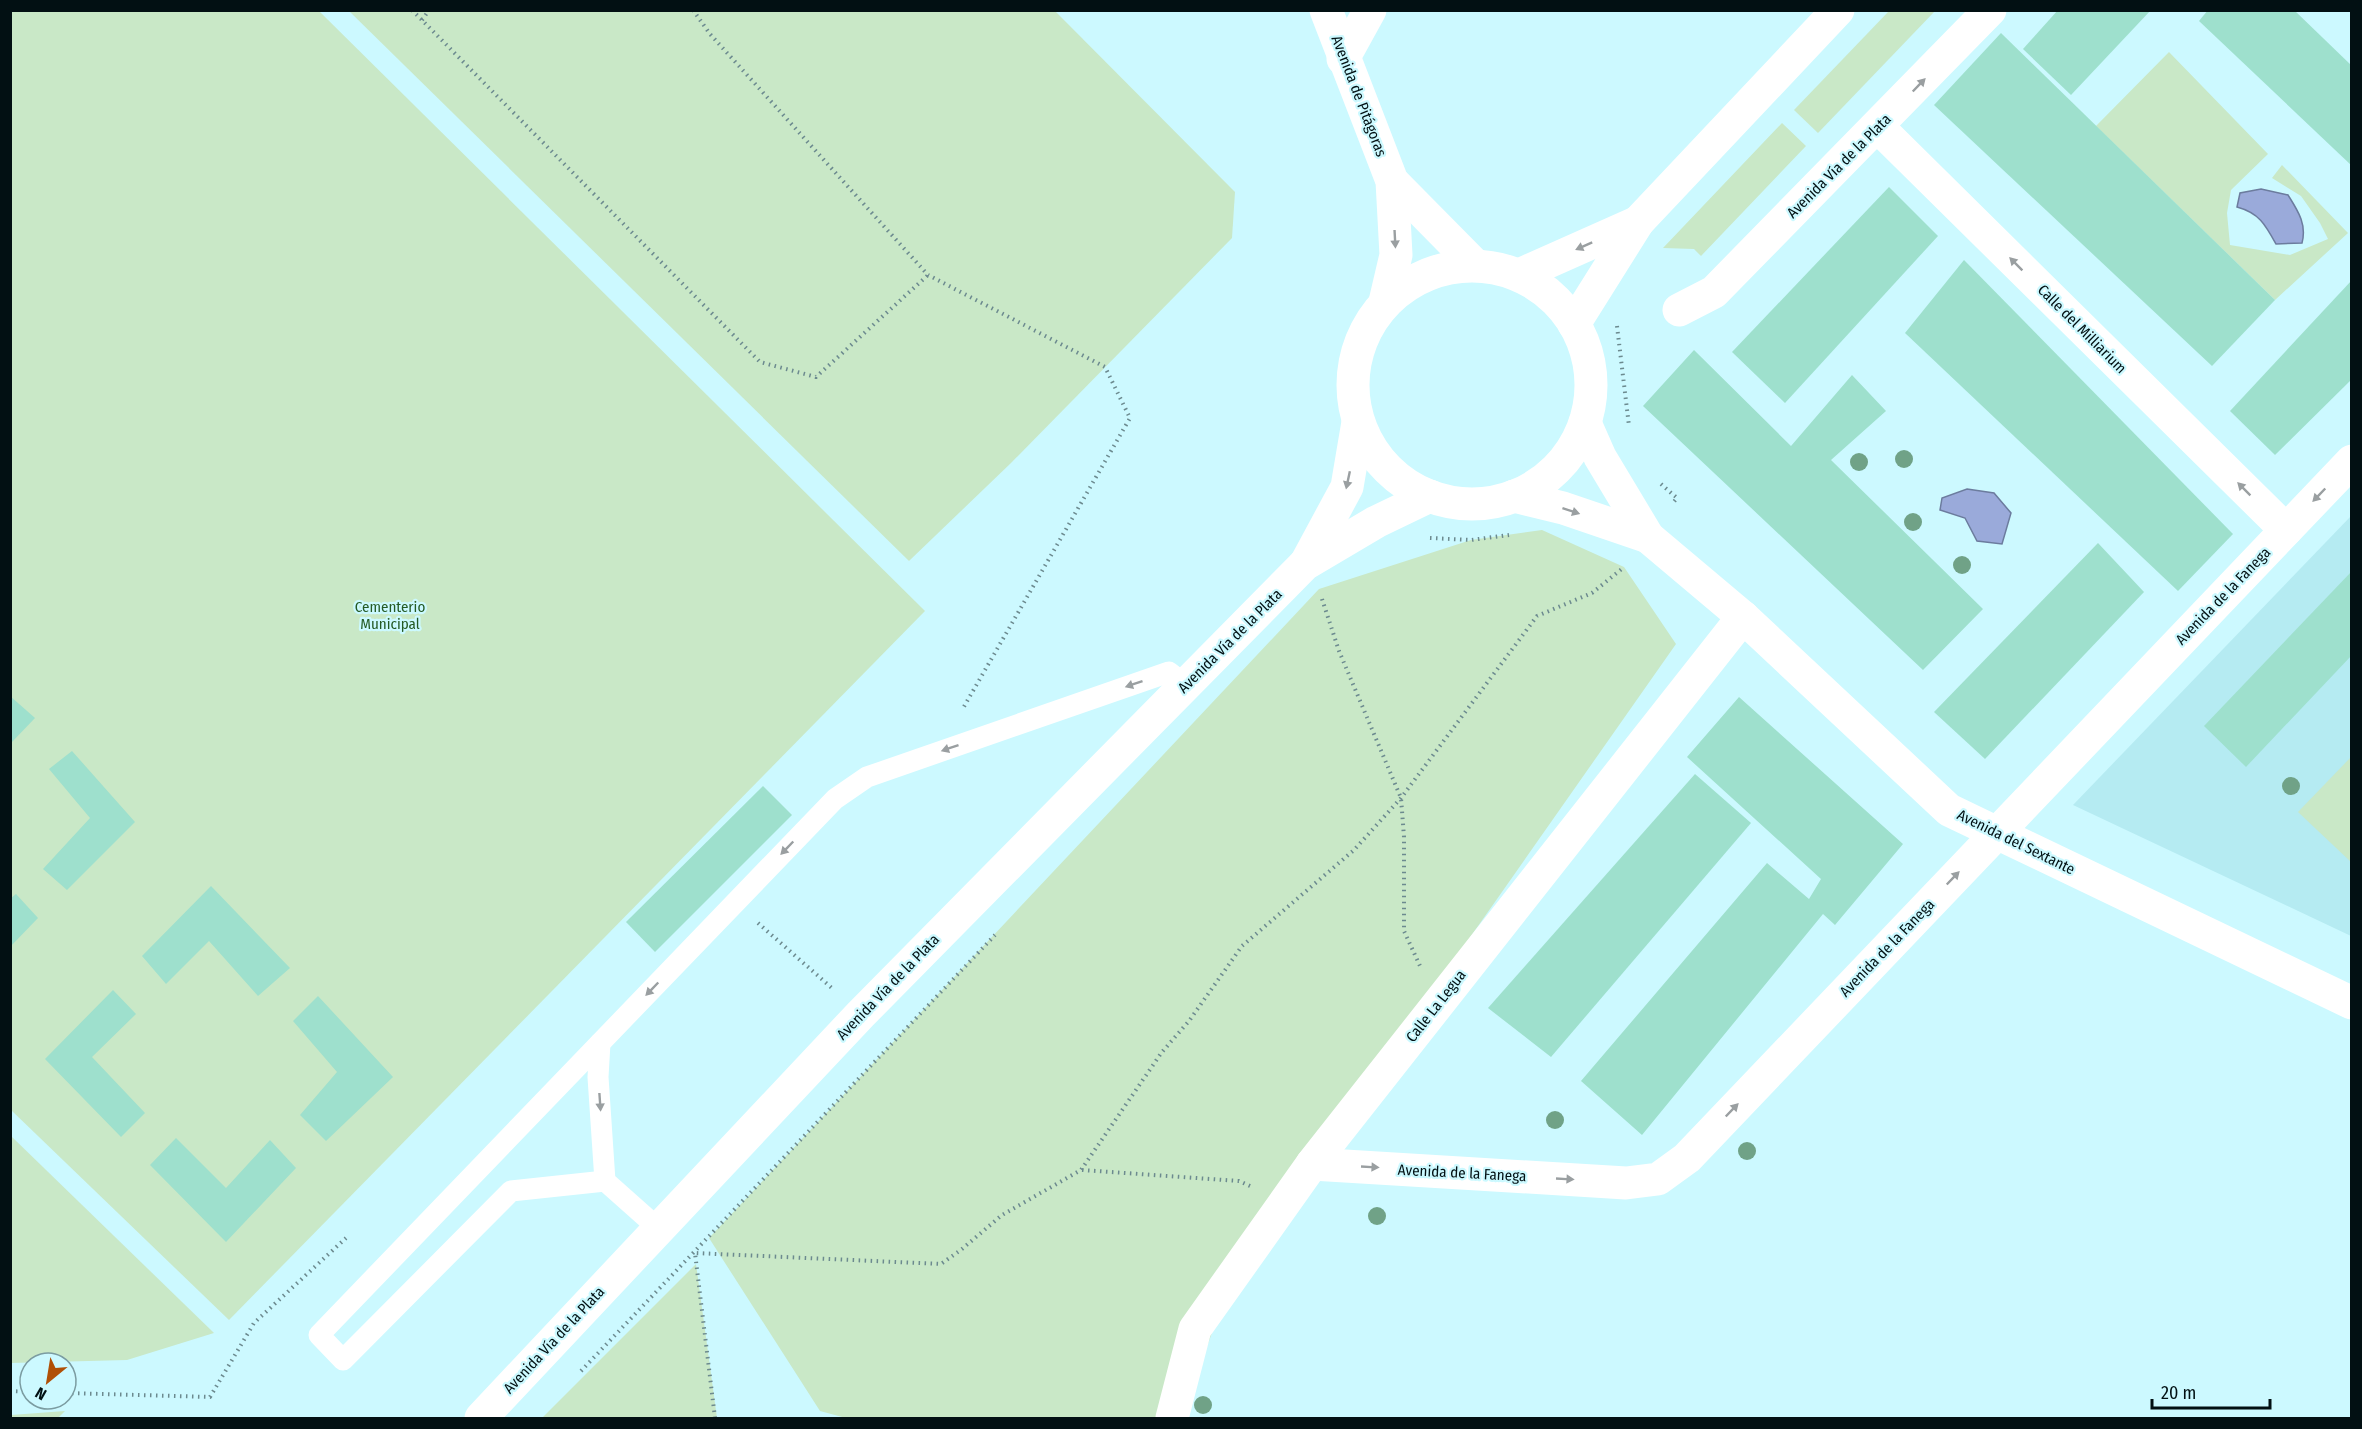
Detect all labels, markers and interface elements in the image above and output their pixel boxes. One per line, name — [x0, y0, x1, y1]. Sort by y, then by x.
street label: Avenida de Pitágoras — [1328, 33, 1390, 159]
one-way arrow — [1911, 78, 1925, 92]
street label: Avenida Vía de la Plata — [1783, 110, 1895, 222]
one-way arrow — [1390, 230, 1400, 249]
one-way arrow — [1576, 241, 1593, 250]
one-way arrow — [2009, 257, 2023, 271]
street label: Calle del Milliarium — [2034, 281, 2130, 377]
one-way arrow — [1343, 470, 1352, 489]
one-way arrow — [2237, 482, 2251, 497]
one-way arrow — [2312, 488, 2326, 503]
one-way arrow — [1562, 506, 1580, 516]
street label: Avenida de la Fanega — [2172, 543, 2274, 649]
street label: Avenida Vía de la Plata — [1174, 585, 1286, 697]
park label: Cementerio Municipal — [355, 598, 425, 633]
one-way arrow — [1125, 680, 1143, 690]
one-way arrow — [940, 744, 958, 754]
street label: Avenida del Sextante — [1954, 806, 2078, 878]
one-way arrow — [780, 841, 794, 856]
one-way arrow — [1946, 871, 1960, 885]
street label: Avenida de la Fanega — [1836, 895, 1938, 1001]
street label: Avenida Vía de la Plata — [833, 930, 943, 1044]
street label: Calle La Legua — [1402, 966, 1470, 1046]
one-way arrow — [645, 981, 659, 996]
one-way arrow — [595, 1092, 604, 1111]
one-way arrow — [1725, 1103, 1739, 1118]
street label: Avenida de la Fanega — [1397, 1161, 1527, 1185]
one-way arrow — [1360, 1163, 1379, 1172]
one-way arrow — [1555, 1174, 1574, 1184]
street label: Avenida Vía de la Plata — [500, 1283, 608, 1397]
north arrow — [18, 1351, 78, 1411]
scale bar — [2152, 1372, 2270, 1410]
text: 20 m — [2161, 1382, 2196, 1404]
text: N — [32, 1383, 50, 1404]

